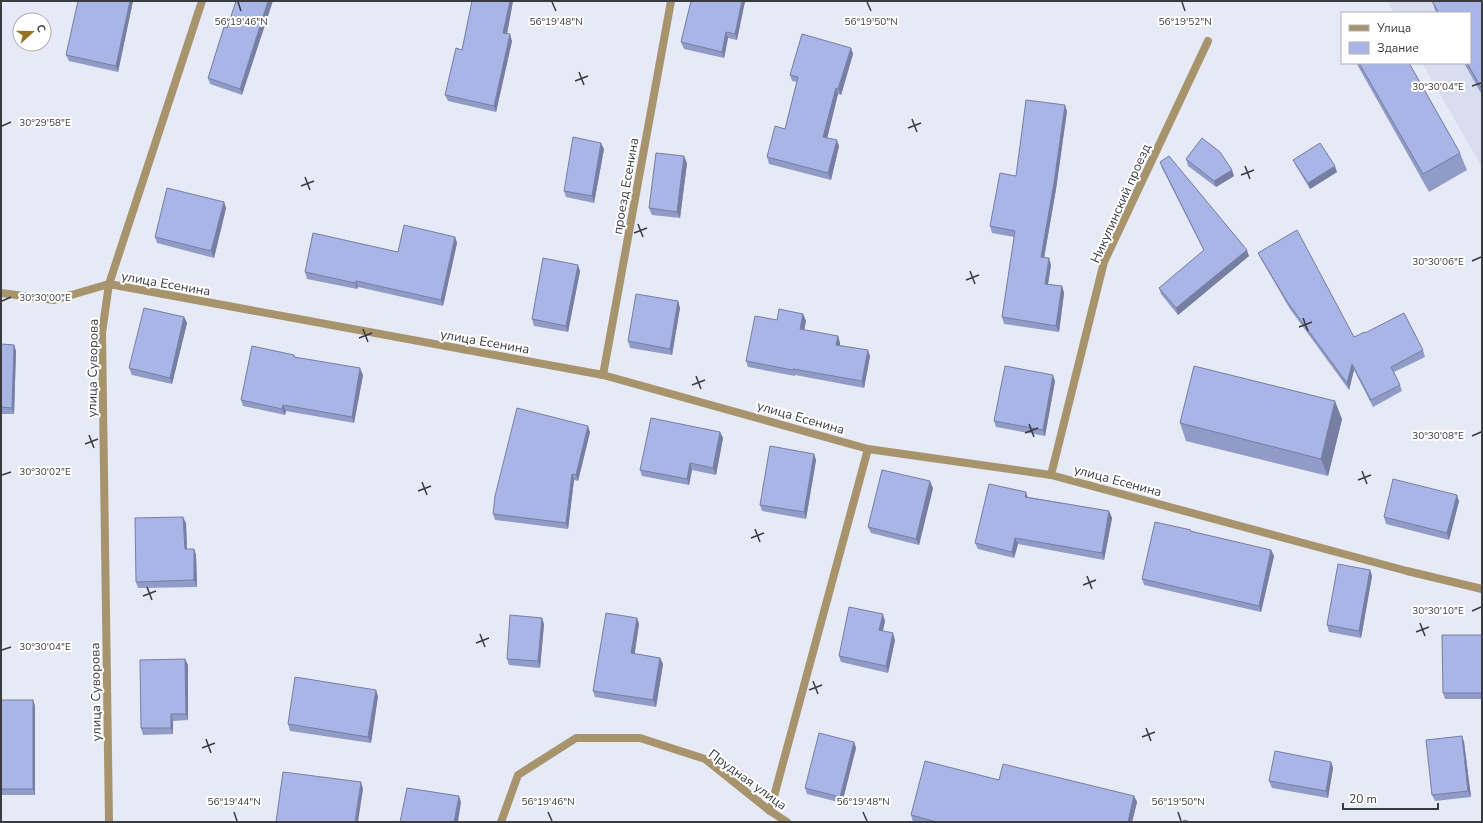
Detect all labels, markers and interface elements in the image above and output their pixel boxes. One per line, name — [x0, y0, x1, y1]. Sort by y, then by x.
north arrow — [12, 12, 52, 52]
legend — [1341, 12, 1471, 64]
text: 56°19'46"N — [214, 15, 268, 29]
text: 56°19'48"N — [529, 15, 583, 29]
text: 56°19'50"N — [844, 15, 898, 29]
text: 56°19'52"N — [1158, 15, 1212, 29]
text: Улица — [1376, 20, 1411, 36]
text: С — [33, 22, 49, 35]
text: Здание — [1377, 40, 1419, 56]
text: 30°30'04"E — [1412, 80, 1464, 94]
text: 30°29'58"E — [19, 116, 71, 130]
street label: проезд Есенина — [609, 136, 643, 236]
street label: Никулинский проезд — [1086, 141, 1155, 266]
text: 30°30'06"E — [1412, 255, 1464, 269]
street label: улица Есенина — [120, 267, 212, 301]
text: 30°30'00"E — [19, 291, 71, 305]
street label: улица Суворова — [83, 319, 103, 417]
street label: улица Есенина — [439, 325, 531, 359]
street label: улица Есенина — [755, 397, 847, 439]
text: 30°30'08"E — [1412, 429, 1464, 443]
street label: улица Есенина — [1072, 461, 1164, 501]
text: 30°30'02"E — [19, 465, 71, 479]
text: 30°30'10"E — [1412, 604, 1464, 618]
text: 30°30'04"E — [19, 640, 71, 654]
street label: улица Суворова — [86, 643, 106, 741]
street label: Прудная улица — [704, 745, 790, 814]
scale bar — [1343, 785, 1438, 811]
text: 20 m — [1349, 791, 1377, 807]
text: 56°19'44"N — [207, 795, 261, 809]
text: 56°19'46"N — [521, 795, 575, 809]
text: 56°19'48"N — [836, 795, 890, 809]
text: 56°19'50"N — [1151, 795, 1205, 809]

